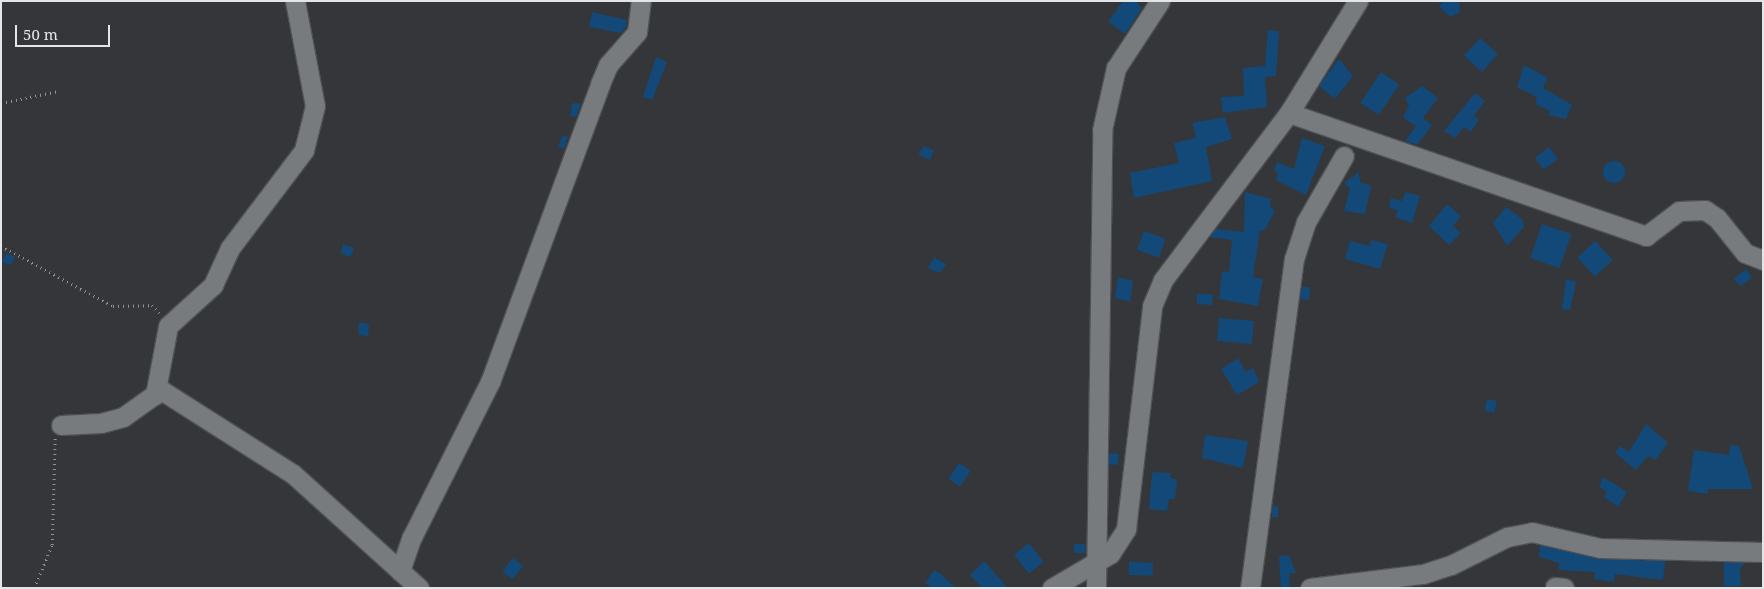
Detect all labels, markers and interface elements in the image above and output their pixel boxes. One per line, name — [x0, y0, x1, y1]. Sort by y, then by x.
scale bar — [18, 15, 112, 47]
text: 50 m — [23, 24, 58, 44]

